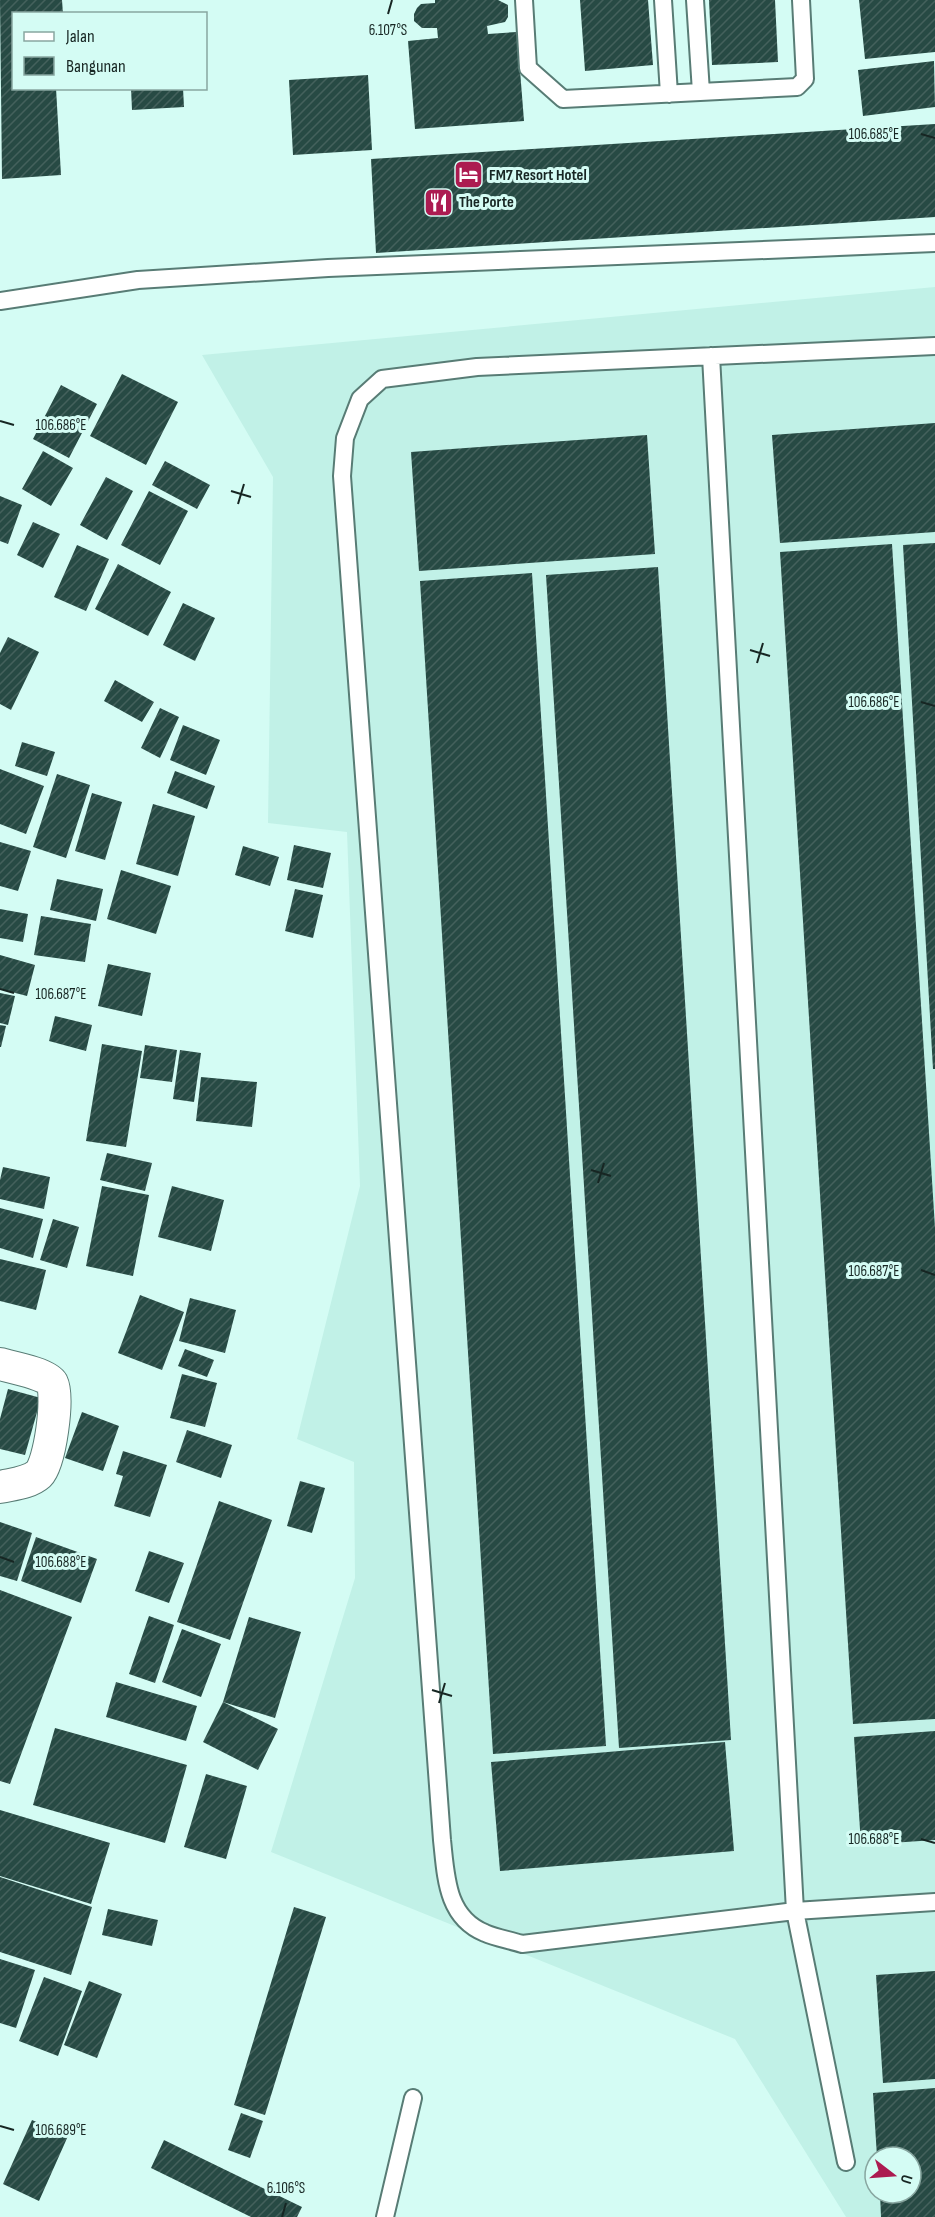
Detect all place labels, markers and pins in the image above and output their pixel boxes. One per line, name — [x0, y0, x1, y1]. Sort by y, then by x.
hotel icon: FM7 Resort Hotel — [452, 159, 484, 191]
place label: FM7 Resort Hotel — [489, 166, 587, 185]
restaurant icon: The Porte — [422, 186, 454, 218]
place label: The Porte — [459, 193, 514, 212]

